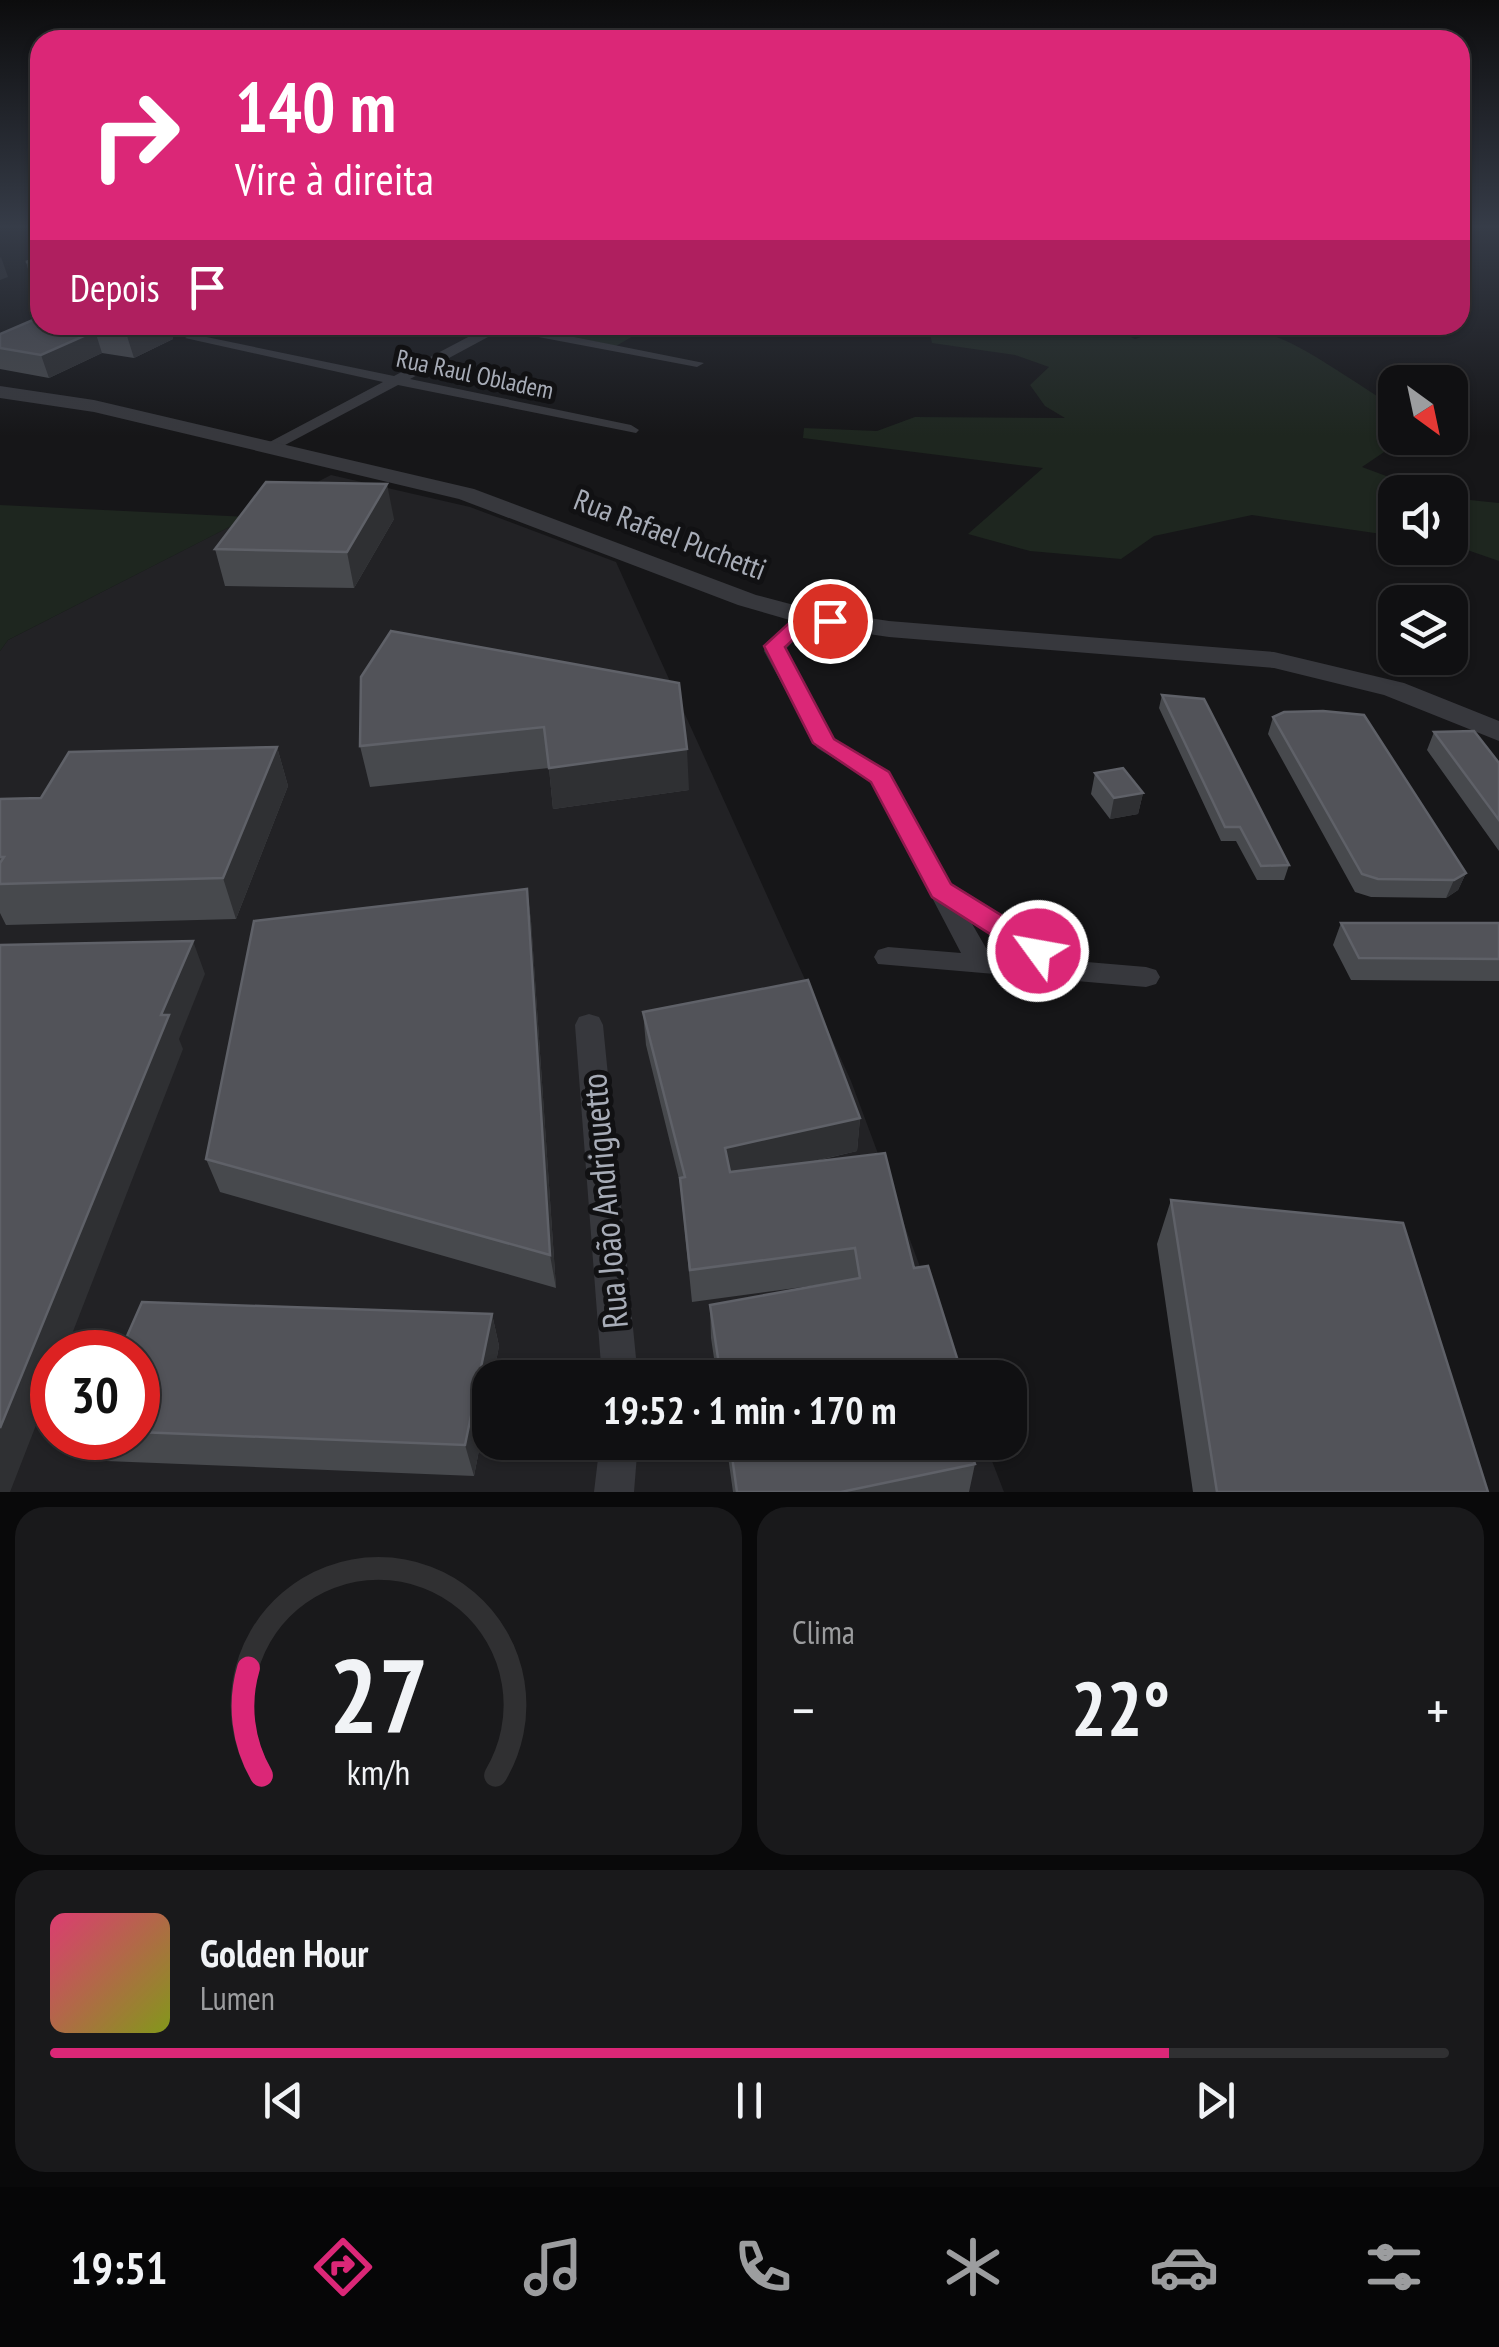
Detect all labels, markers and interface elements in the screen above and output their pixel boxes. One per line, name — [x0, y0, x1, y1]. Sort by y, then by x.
text: 140 m — [235, 61, 396, 151]
icon: right — [70, 70, 200, 200]
text: Vire à direita — [235, 149, 434, 207]
icon: arrive — [180, 260, 235, 315]
text: Depois — [70, 263, 160, 312]
street label: Rua Raul Obladem — [393, 342, 557, 406]
north arrow — [1378, 365, 1468, 455]
map controls — [1378, 365, 1468, 675]
button: sound — [1378, 475, 1468, 565]
street label: Rua Rafael Puchetti — [569, 479, 772, 588]
pin — [788, 579, 873, 664]
button: layers — [1378, 585, 1468, 675]
icon: arrive — [803, 594, 858, 649]
position arrow — [986, 899, 1090, 1003]
street label: Rua João Andriguetto — [570, 1072, 638, 1330]
speed limit sign: 30 — [30, 1330, 160, 1460]
text: 19:52 · 1 min · 170 m — [603, 1385, 896, 1434]
text: Clima — [792, 1611, 855, 1653]
text: 27 — [329, 1627, 428, 1762]
text: 22° — [1071, 1660, 1170, 1757]
text: − — [792, 1674, 815, 1745]
text: + — [1426, 1674, 1449, 1745]
text: km/h — [347, 1749, 410, 1795]
text: Golden Hour — [200, 1928, 369, 1977]
text: Lumen — [200, 1977, 275, 2019]
icon: previous — [256, 2073, 311, 2128]
icon: pause — [722, 2073, 777, 2128]
icon: next — [1188, 2073, 1243, 2128]
icon: directions — [308, 2232, 378, 2302]
icon: music — [518, 2232, 588, 2302]
icon: phone — [728, 2232, 798, 2302]
icon: climate — [938, 2232, 1008, 2302]
icon: car — [1149, 2232, 1219, 2302]
icon: filters — [1359, 2232, 1429, 2302]
text: 19:51 — [70, 2238, 167, 2296]

